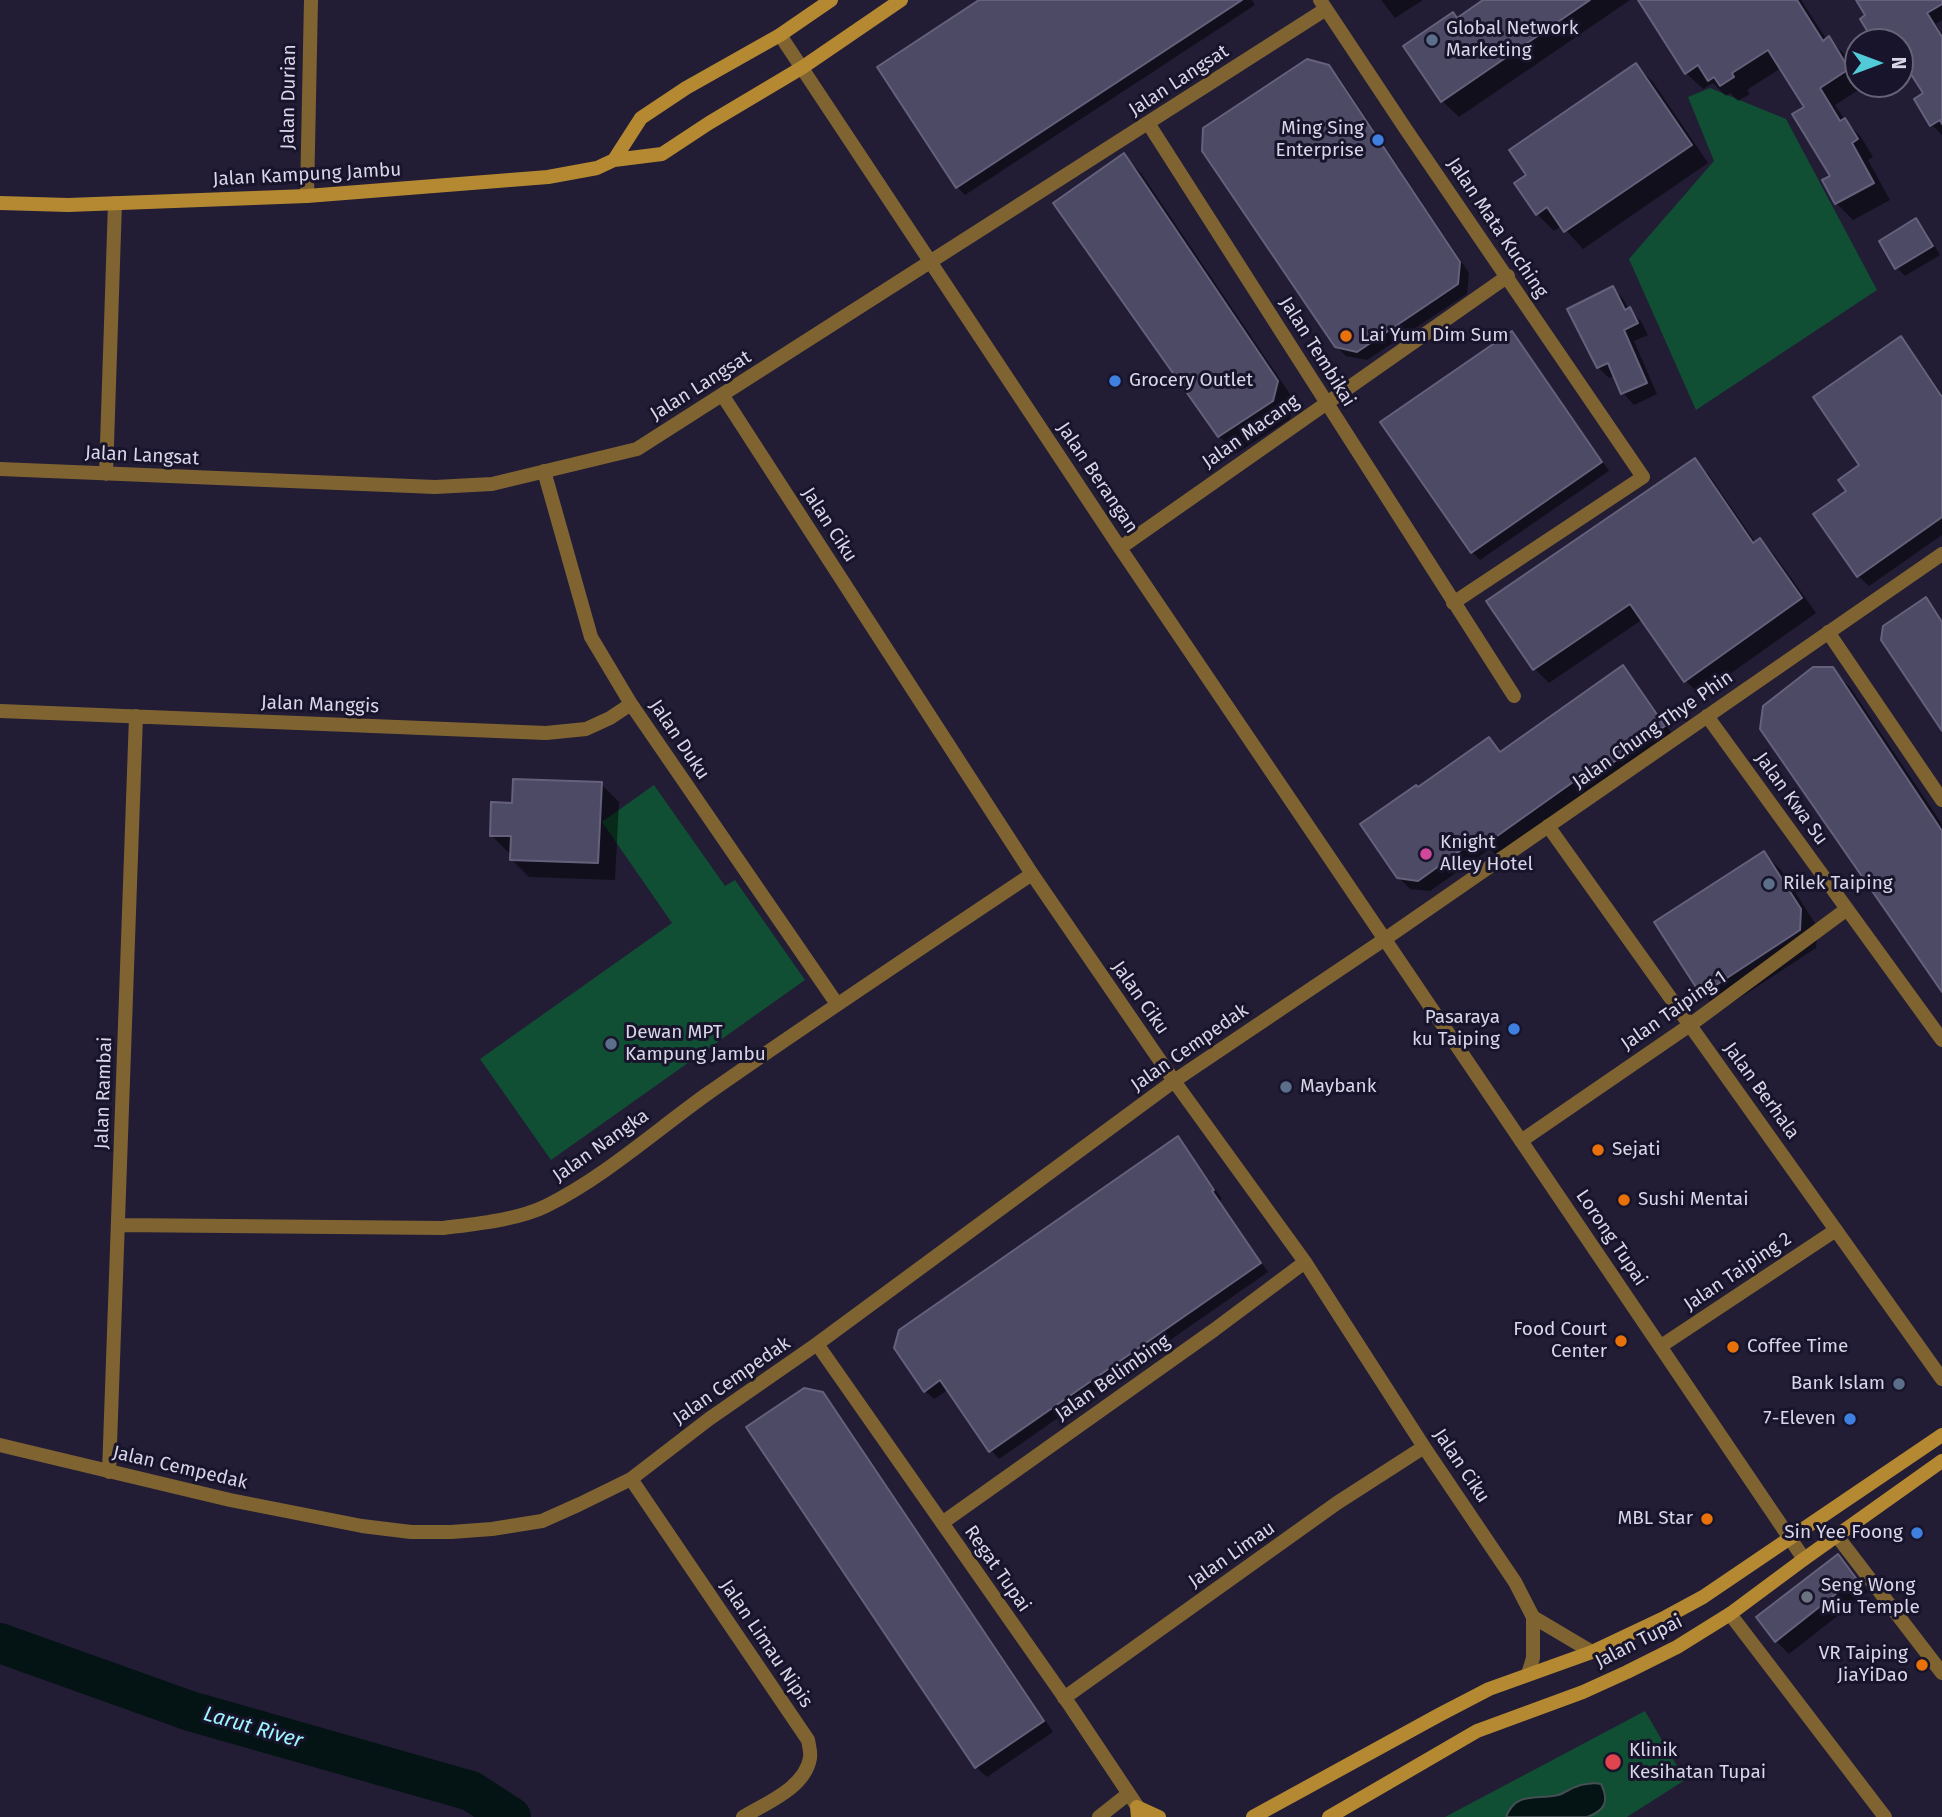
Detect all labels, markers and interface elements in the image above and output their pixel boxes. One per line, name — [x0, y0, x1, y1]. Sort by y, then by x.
place label: Global Network Marketing — [1446, 18, 1578, 62]
north arrow — [1844, 28, 1914, 98]
marker: Global Network Marketing — [1424, 32, 1440, 48]
street label: Jalan Langsat — [1125, 40, 1233, 122]
street label: Jalan Durian — [277, 44, 301, 150]
text: N — [1887, 57, 1910, 69]
place label: Ming Sing Enterprise — [1275, 118, 1364, 162]
marker: Ming Sing Enterprise — [1370, 132, 1386, 148]
street label: Jalan Mata Kuching — [1442, 154, 1552, 302]
street label: Jalan Kampung Jambu — [212, 159, 402, 191]
street label: Jalan Tembikai — [1274, 293, 1360, 411]
place label: Lai Yum Dim Sum — [1360, 325, 1509, 347]
marker: Lai Yum Dim Sum — [1338, 328, 1354, 344]
street label: Jalan Langsat — [646, 346, 756, 426]
place label: Grocery Outlet — [1129, 370, 1253, 392]
marker: Grocery Outlet — [1107, 373, 1123, 389]
street label: Jalan Macang — [1198, 390, 1304, 474]
street label: Jalan Berangan — [1051, 418, 1143, 538]
street label: Jalan Langsat — [84, 442, 200, 470]
street label: Jalan Ciku — [796, 483, 862, 567]
street label: Jalan Chung Thye Phin — [1568, 666, 1738, 794]
street label: Jalan Manggis — [261, 692, 379, 718]
street label: Jalan Duku — [644, 696, 714, 784]
street label: Jalan Kwa Su — [1750, 748, 1832, 850]
place label: Knight Alley Hotel — [1440, 832, 1533, 876]
marker: Knight Alley Hotel — [1418, 846, 1434, 862]
place label: Rilek Taiping — [1783, 873, 1893, 895]
marker: Rilek Taiping — [1761, 876, 1777, 892]
street label: Jalan Ciku — [1106, 957, 1174, 1039]
street label: Jalan Taiping 1 — [1617, 966, 1731, 1056]
street label: Jalan Cempedak — [1127, 999, 1253, 1097]
place label: Pasaraya ku Taiping — [1412, 1007, 1500, 1051]
marker: Pasaraya ku Taiping — [1506, 1021, 1522, 1037]
place label: Dewan MPT Kampung Jambu — [625, 1022, 766, 1066]
street label: Jalan Rambai — [91, 1036, 117, 1150]
marker: Dewan MPT Kampung Jambu — [603, 1036, 619, 1052]
street label: Jalan Berhala — [1718, 1038, 1804, 1144]
place label: Maybank — [1300, 1076, 1376, 1098]
marker: Maybank — [1278, 1079, 1294, 1095]
street label: Jalan Nangka — [549, 1105, 653, 1187]
place label: Sejati — [1612, 1139, 1661, 1161]
marker: Sejati — [1590, 1142, 1606, 1158]
street label: Lorong Tupai — [1571, 1186, 1651, 1290]
place label: Sushi Mentai — [1638, 1189, 1749, 1211]
marker: Sushi Mentai — [1616, 1192, 1632, 1208]
street label: Jalan Taiping 2 — [1680, 1228, 1796, 1316]
place label: Food Court Center — [1513, 1319, 1607, 1363]
street label: Jalan Belimbing — [1051, 1330, 1175, 1426]
street label: Jalan Cempedak — [669, 1332, 795, 1430]
marker: Food Court Center — [1613, 1333, 1629, 1349]
place label: Coffee Time — [1747, 1336, 1848, 1358]
marker: Coffee Time — [1725, 1339, 1741, 1355]
place label: Bank Islam — [1791, 1373, 1885, 1395]
marker: Bank Islam — [1891, 1376, 1907, 1392]
place label: 7-Eleven — [1763, 1408, 1836, 1430]
marker: 7-Eleven — [1842, 1411, 1858, 1427]
street label: Jalan Ciku — [1428, 1425, 1494, 1507]
street label: Jalan Cempedak — [110, 1441, 250, 1495]
place label: MBL Star — [1617, 1508, 1693, 1530]
marker: MBL Star — [1699, 1511, 1715, 1527]
street label: Jalan Limau — [1184, 1517, 1280, 1593]
street label: Regat Tupai — [959, 1521, 1035, 1617]
place label: Sin Yee Foong — [1784, 1522, 1903, 1544]
marker: Sin Yee Foong — [1909, 1525, 1925, 1541]
place label: Seng Wong Miu Temple — [1821, 1575, 1920, 1619]
street label: Jalan Limau Nipis — [715, 1576, 817, 1712]
marker: Seng Wong Miu Temple — [1799, 1589, 1815, 1605]
street label: Jalan Tupai — [1592, 1610, 1686, 1674]
place label: VR Taiping JiaYiDao — [1819, 1643, 1908, 1687]
marker: VR Taiping JiaYiDao — [1914, 1657, 1930, 1673]
water label: Larut River — [200, 1702, 306, 1754]
place label: Klinik Kesihatan Tupai — [1629, 1740, 1766, 1784]
marker: Klinik Kesihatan Tupai — [1603, 1752, 1623, 1772]

